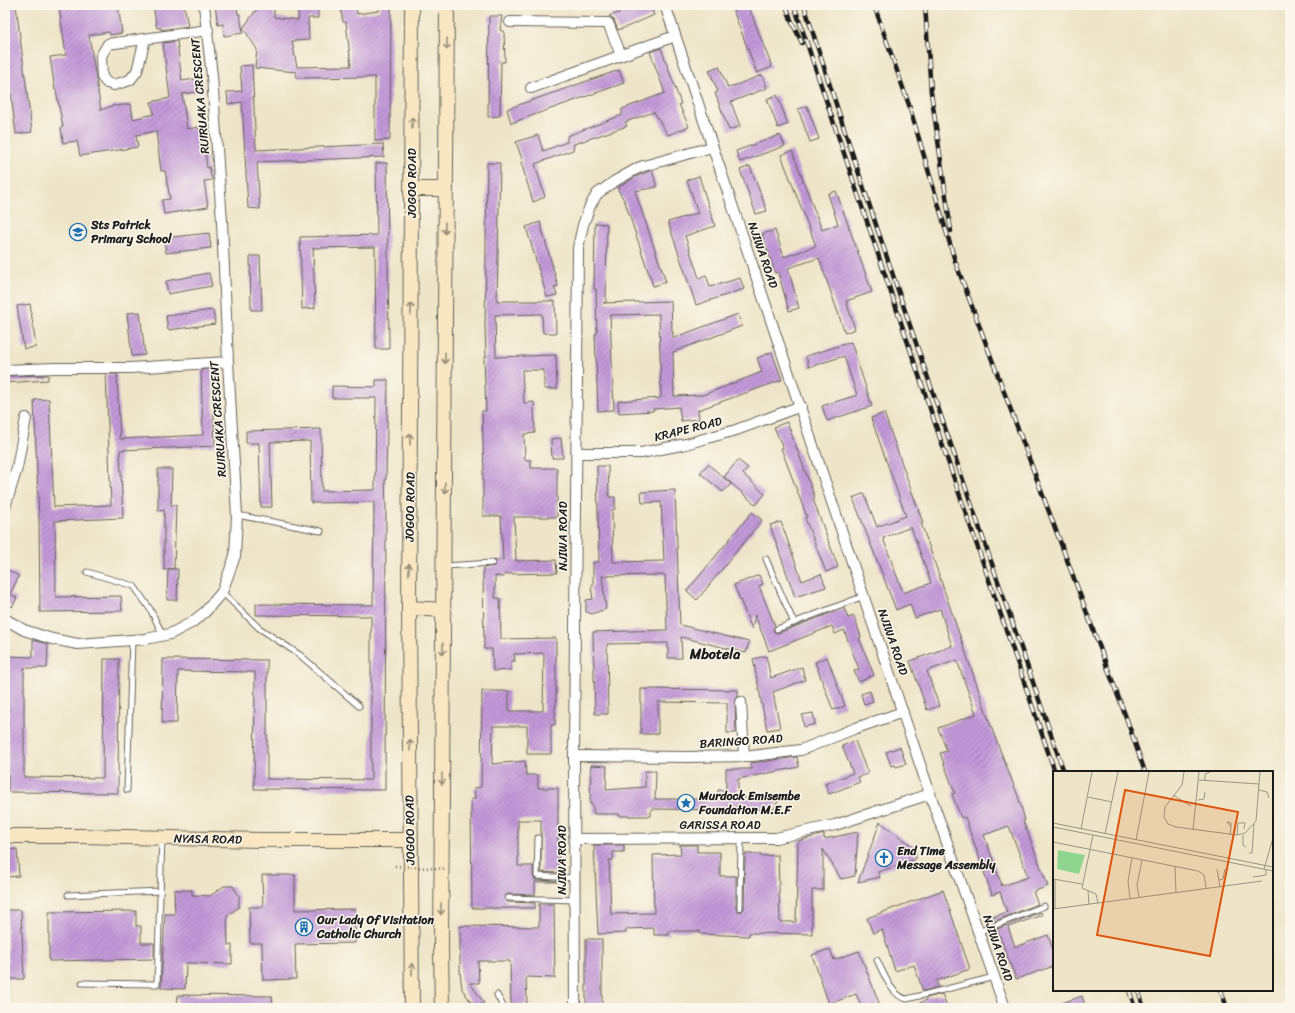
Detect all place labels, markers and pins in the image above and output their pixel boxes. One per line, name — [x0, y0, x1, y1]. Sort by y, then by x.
place label: Sts Patrick Primary School — [90, 214, 172, 250]
school or university icon: Sts Patrick Primary School — [68, 222, 88, 242]
place label: Murdock Emisembe Foundation M.E.F — [698, 785, 801, 821]
place icon: Murdock Emisembe Foundation M.E.F — [676, 793, 696, 813]
place label: End Time Message Assembly — [896, 840, 996, 876]
church icon: End Time Message Assembly — [874, 848, 894, 868]
place label: Our Lady Of Visitation Catholic Church — [316, 909, 434, 945]
building icon: Our Lady Of Visitation Catholic Church — [294, 917, 314, 937]

